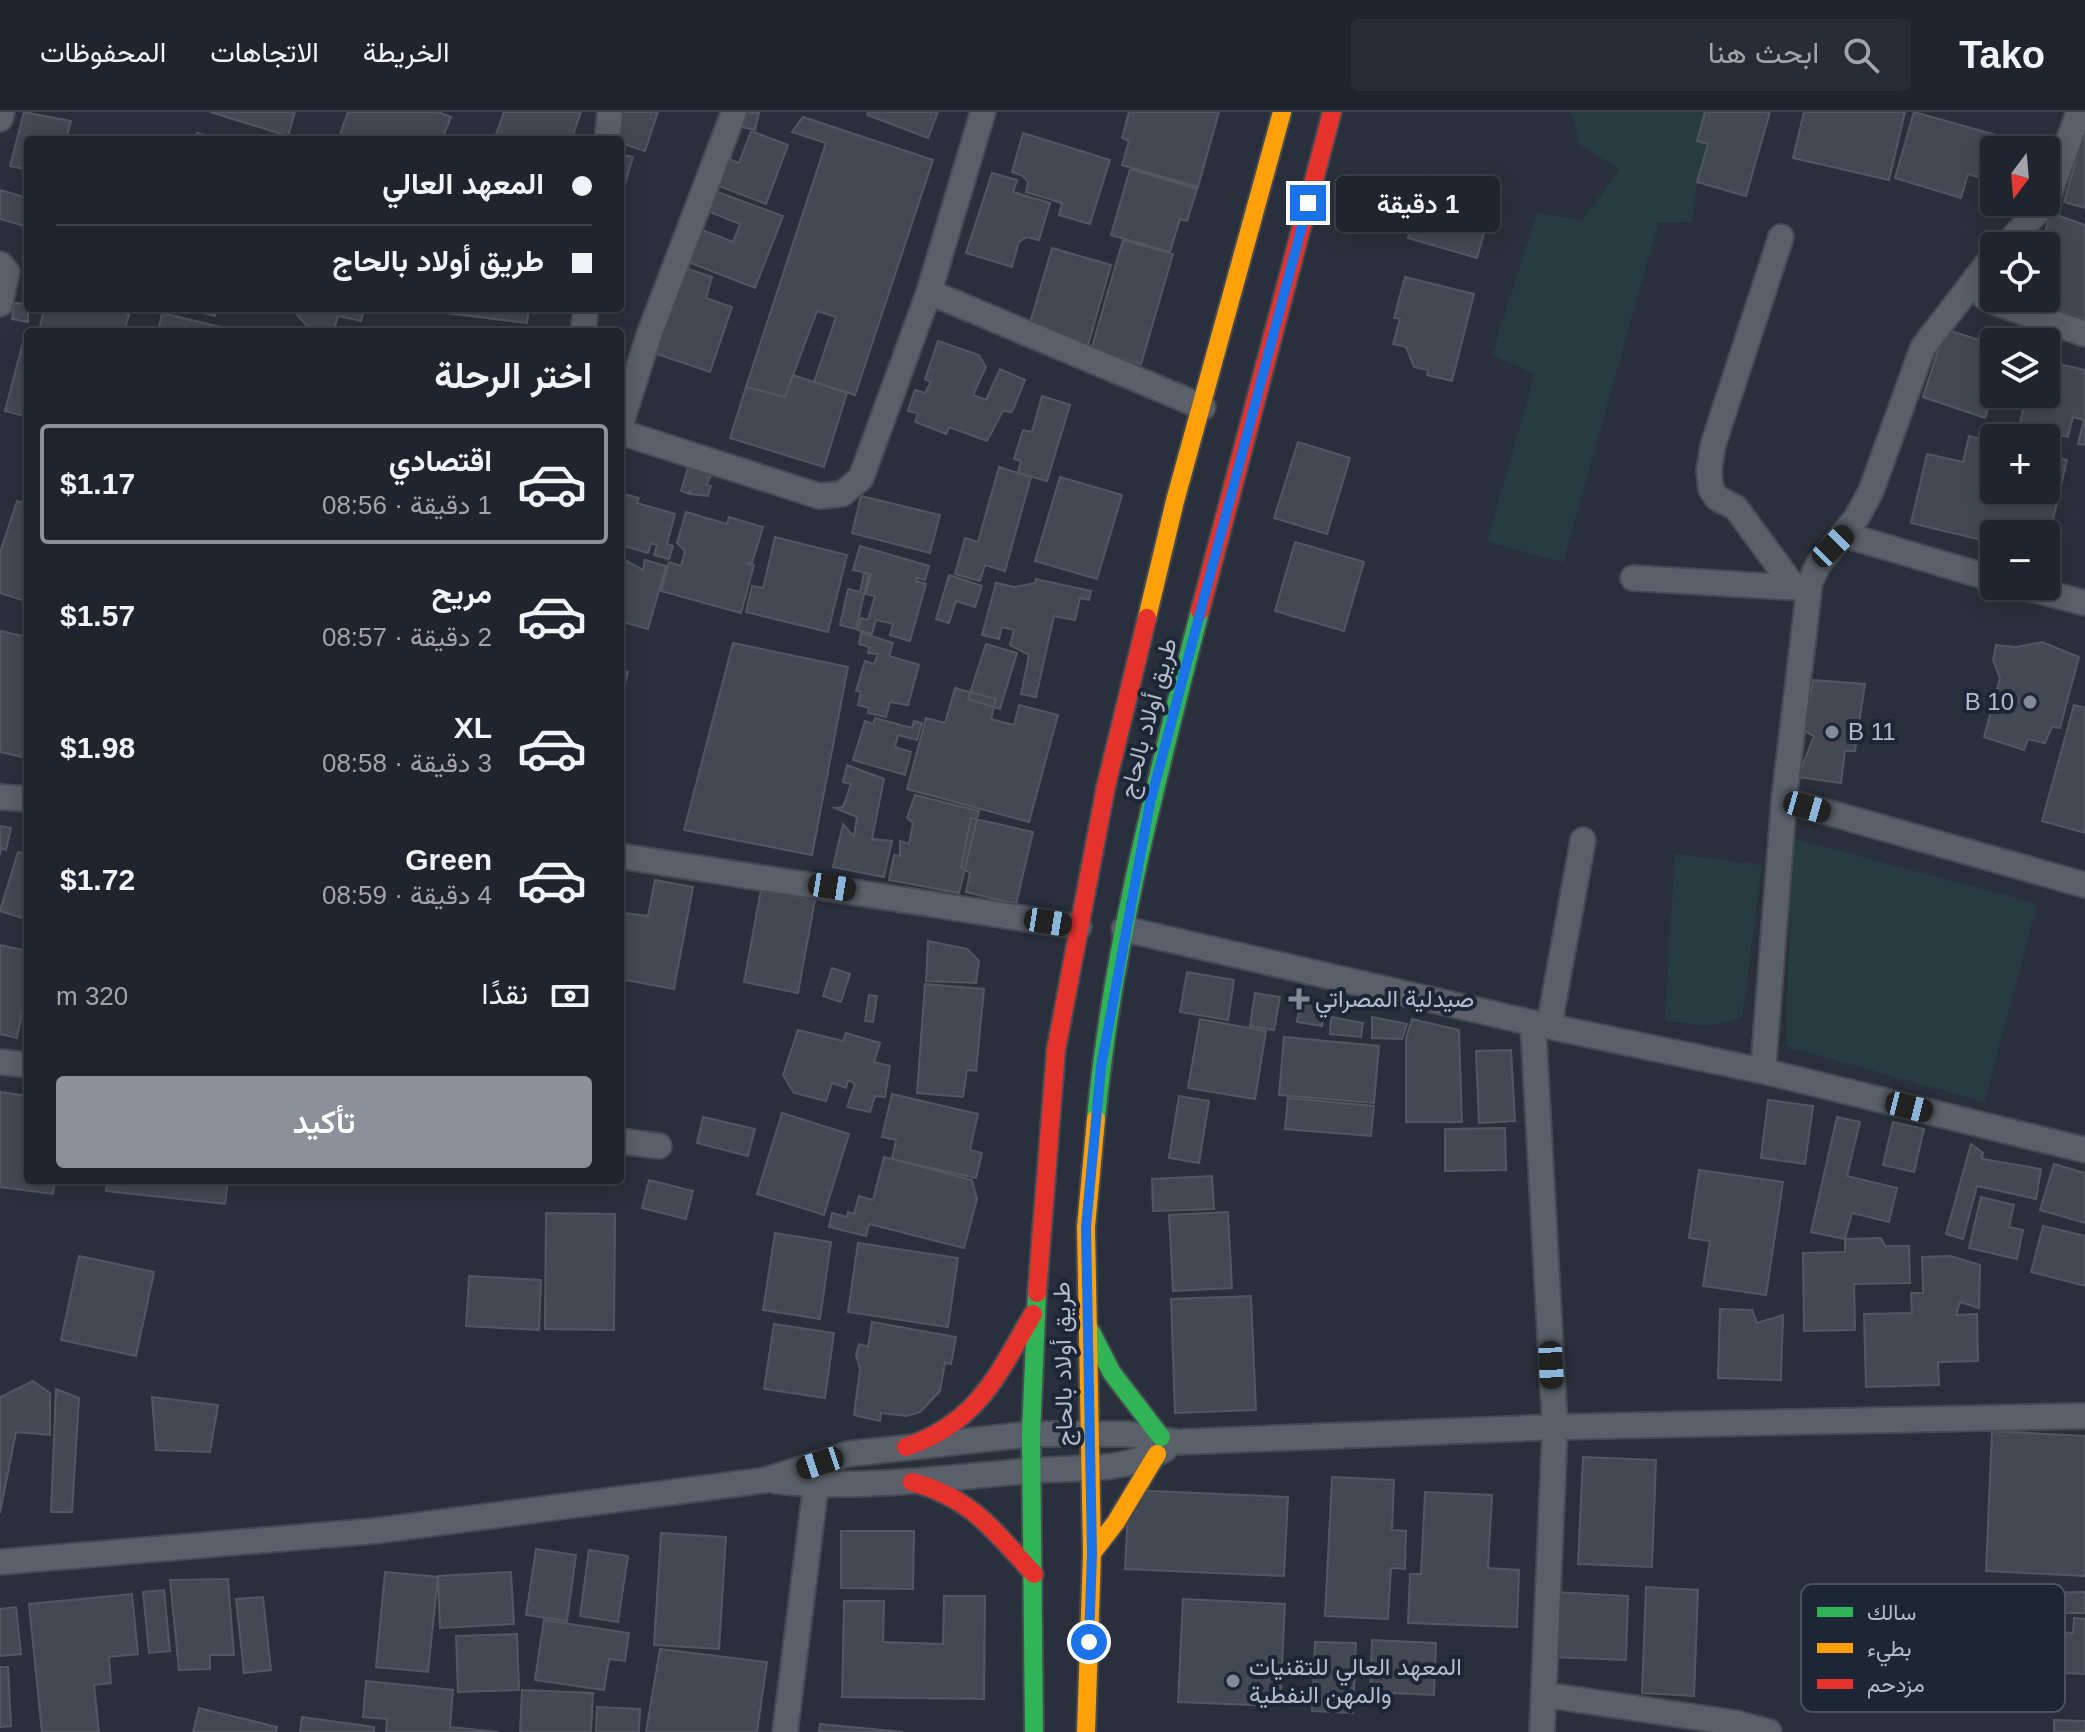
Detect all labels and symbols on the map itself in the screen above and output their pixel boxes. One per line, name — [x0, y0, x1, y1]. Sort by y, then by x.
north arrow — [1980, 136, 2060, 216]
callout: 1 دقيقة — [1336, 175, 1500, 231]
route end — [1290, 185, 1326, 221]
car — [1808, 521, 1858, 571]
street label: طريق أولاد بالحاج — [1113, 635, 1185, 802]
place label: B 10 — [1965, 688, 2014, 715]
marker: B 10 — [2021, 693, 2039, 711]
place label: B 11 — [1848, 718, 1896, 745]
marker: B 11 — [1823, 723, 1841, 741]
car — [1781, 789, 1833, 825]
car — [806, 871, 858, 903]
car — [1022, 906, 1074, 938]
place label: صيدلية المصراتي — [1315, 985, 1474, 1018]
marker: صيدلية المصراتي — [1290, 990, 1308, 1008]
car — [1883, 1090, 1935, 1124]
street label: طريق أولاد بالحاج — [1048, 1281, 1080, 1447]
car — [1538, 1340, 1564, 1390]
car — [793, 1444, 847, 1482]
legend — [1801, 1584, 2065, 1712]
text: سالك — [1867, 1600, 1916, 1625]
route start — [1071, 1624, 1107, 1660]
text: بطيء — [1867, 1636, 1912, 1667]
place label: المعهد العالي للتقنيات والمهن النفطية — [1249, 1653, 1462, 1710]
marker: المعهد العالي للتقنيات والمهن النفطية — [1224, 1672, 1242, 1690]
text: مزدحم — [1867, 1672, 1925, 1699]

